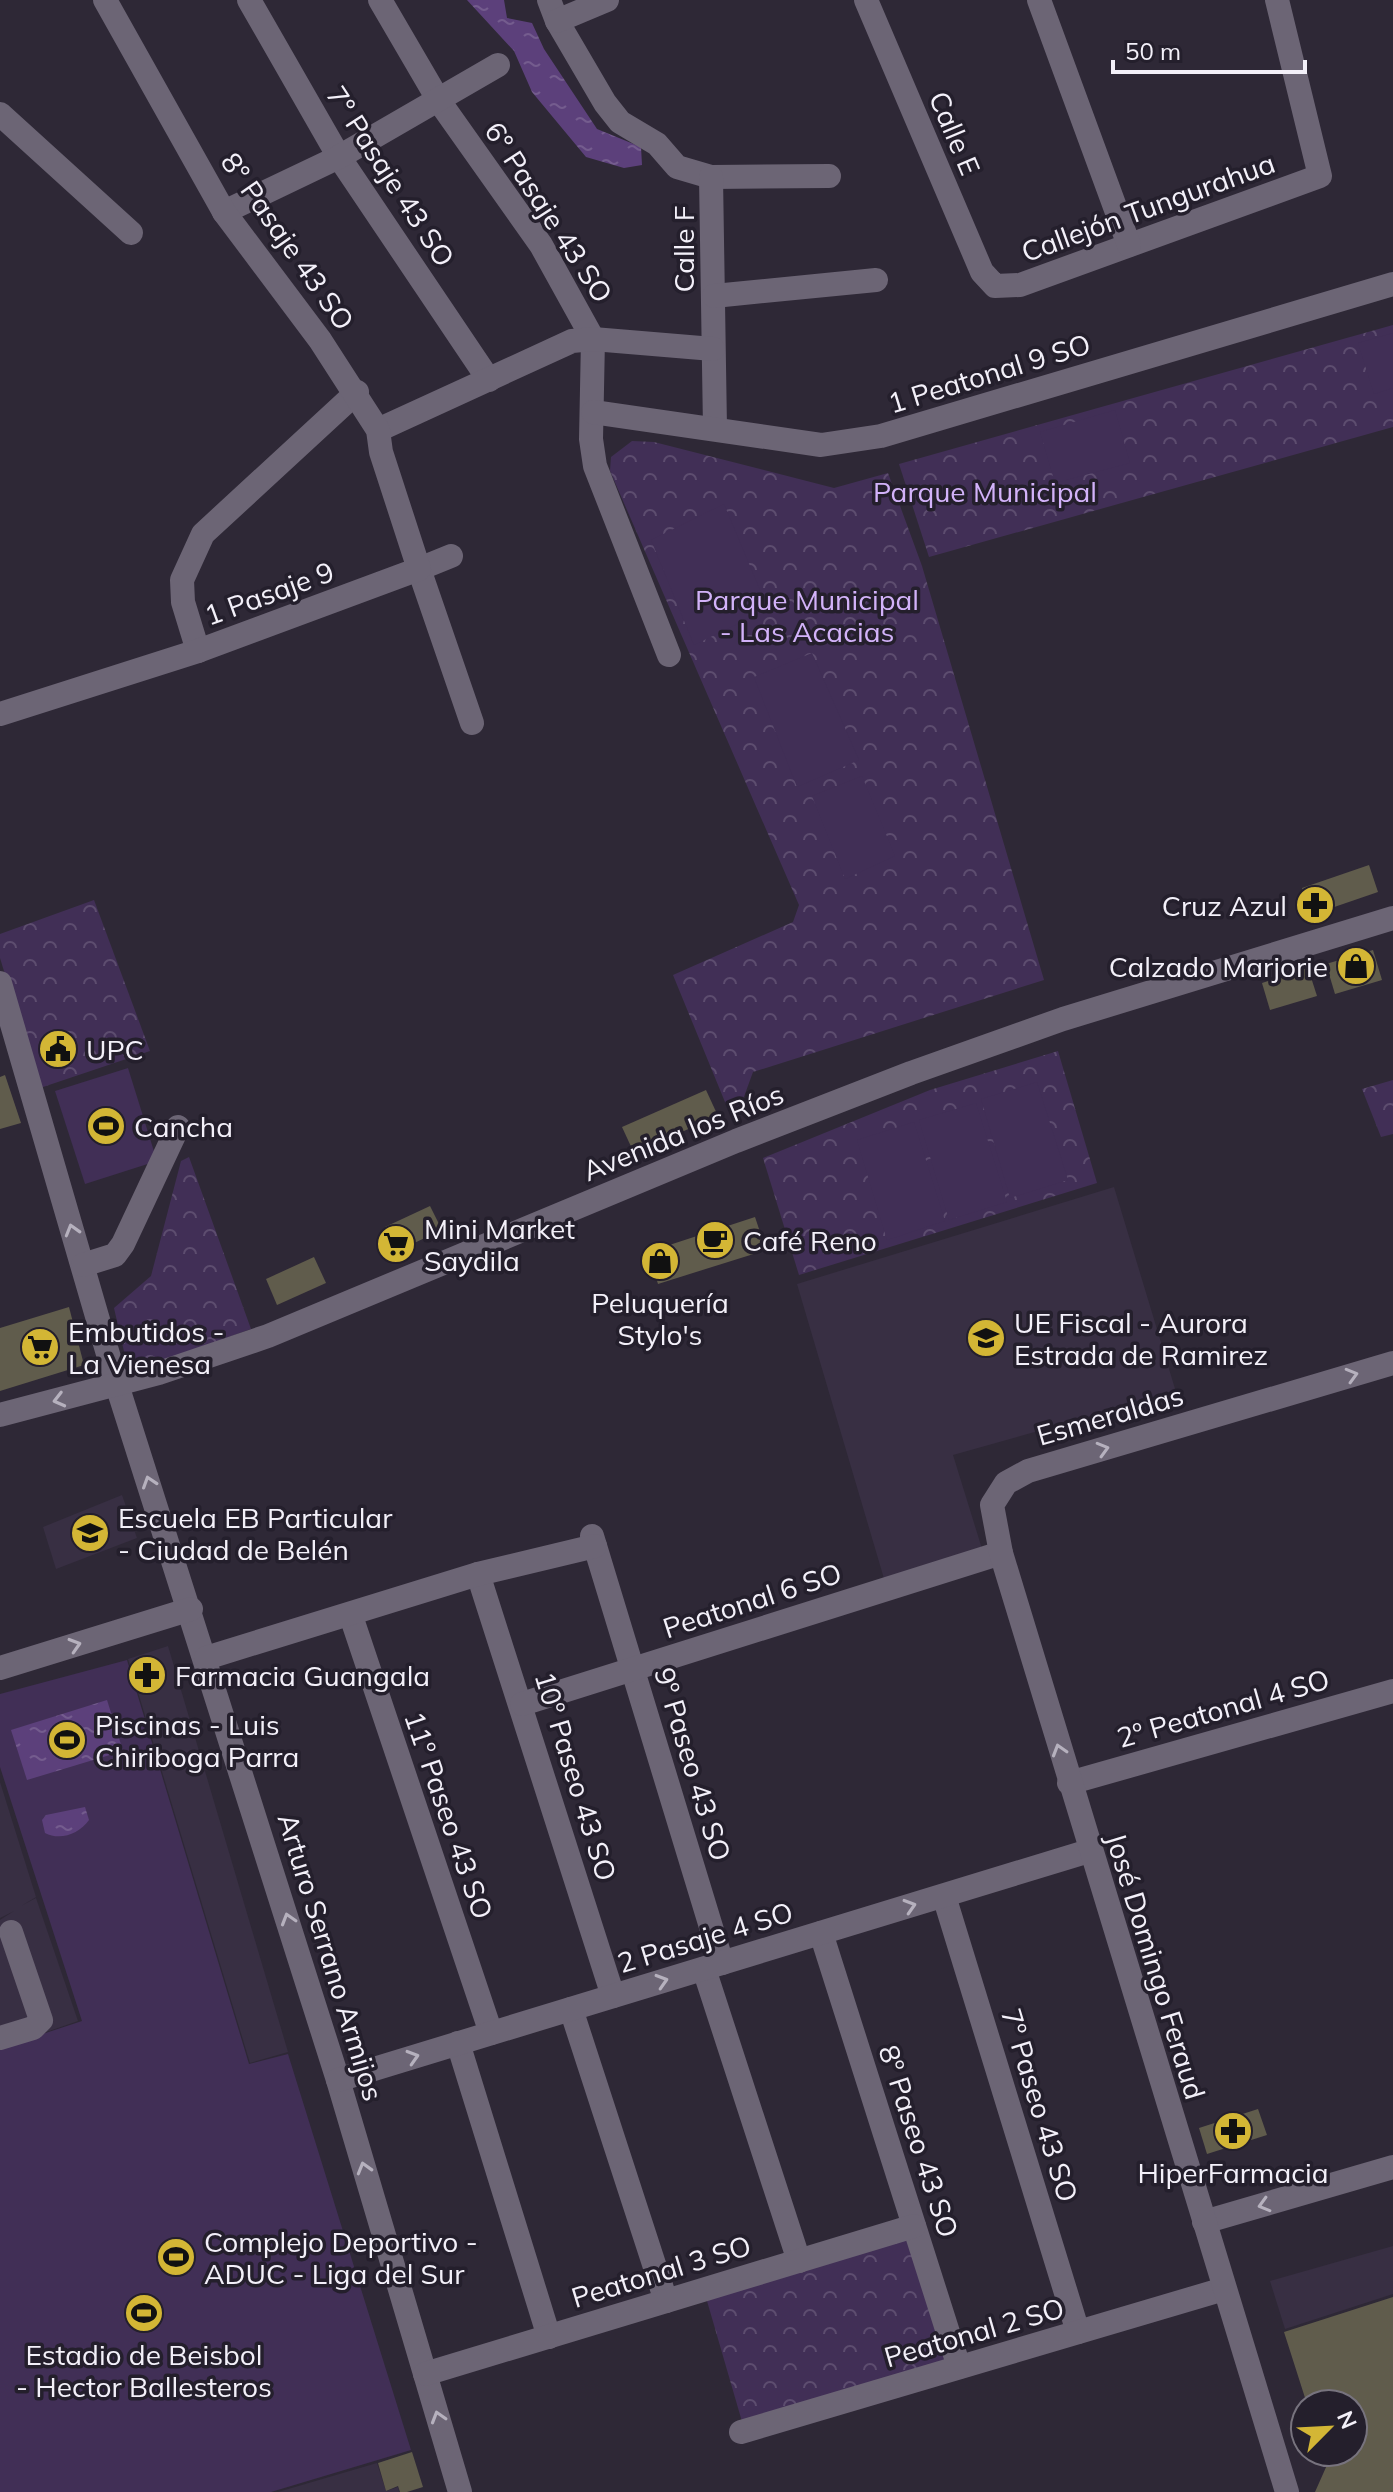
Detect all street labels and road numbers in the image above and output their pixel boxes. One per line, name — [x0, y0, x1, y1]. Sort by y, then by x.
street label: 7° Pasaje 43 SO — [319, 79, 463, 273]
street label: Calle E — [922, 86, 988, 180]
street label: 6° Pasaje 43 SO — [477, 115, 621, 309]
street label: 8° Pasaje 43 SO — [214, 145, 362, 337]
street label: Callejón Tungurahua — [1017, 145, 1279, 269]
street label: Calle F — [666, 205, 701, 293]
street label: 1 Peatonal 9 SO — [884, 326, 1094, 420]
street label: 1 Pasaje 9 — [200, 553, 338, 633]
street label: Avenida los Ríos — [577, 1076, 789, 1188]
street label: Esmeraldas — [1033, 1377, 1187, 1453]
street label: Peatonal 6 SO — [658, 1555, 846, 1645]
street label: 2º Peatonal 4 SO — [1113, 1661, 1333, 1755]
street label: 9º Paseo 43 SO — [647, 1663, 739, 1865]
street label: 10º Paseo 43 SO — [528, 1667, 624, 1885]
street label: 11º Paseo 43 SO — [397, 1707, 501, 1923]
street label: Arturo Serrano Armijos — [271, 1809, 391, 2105]
street label: José Domingo Feraud — [1099, 1829, 1213, 2103]
street label: 2 Pasaje 4 SO — [613, 1894, 797, 1980]
street label: 7º Paseo 43 SO — [994, 2004, 1086, 2206]
street label: 8º Paseo 43 SO — [871, 2040, 967, 2242]
street label: Peatonal 3 SO — [567, 2227, 755, 2315]
street label: Peatonal 2 SO — [880, 2290, 1068, 2374]

